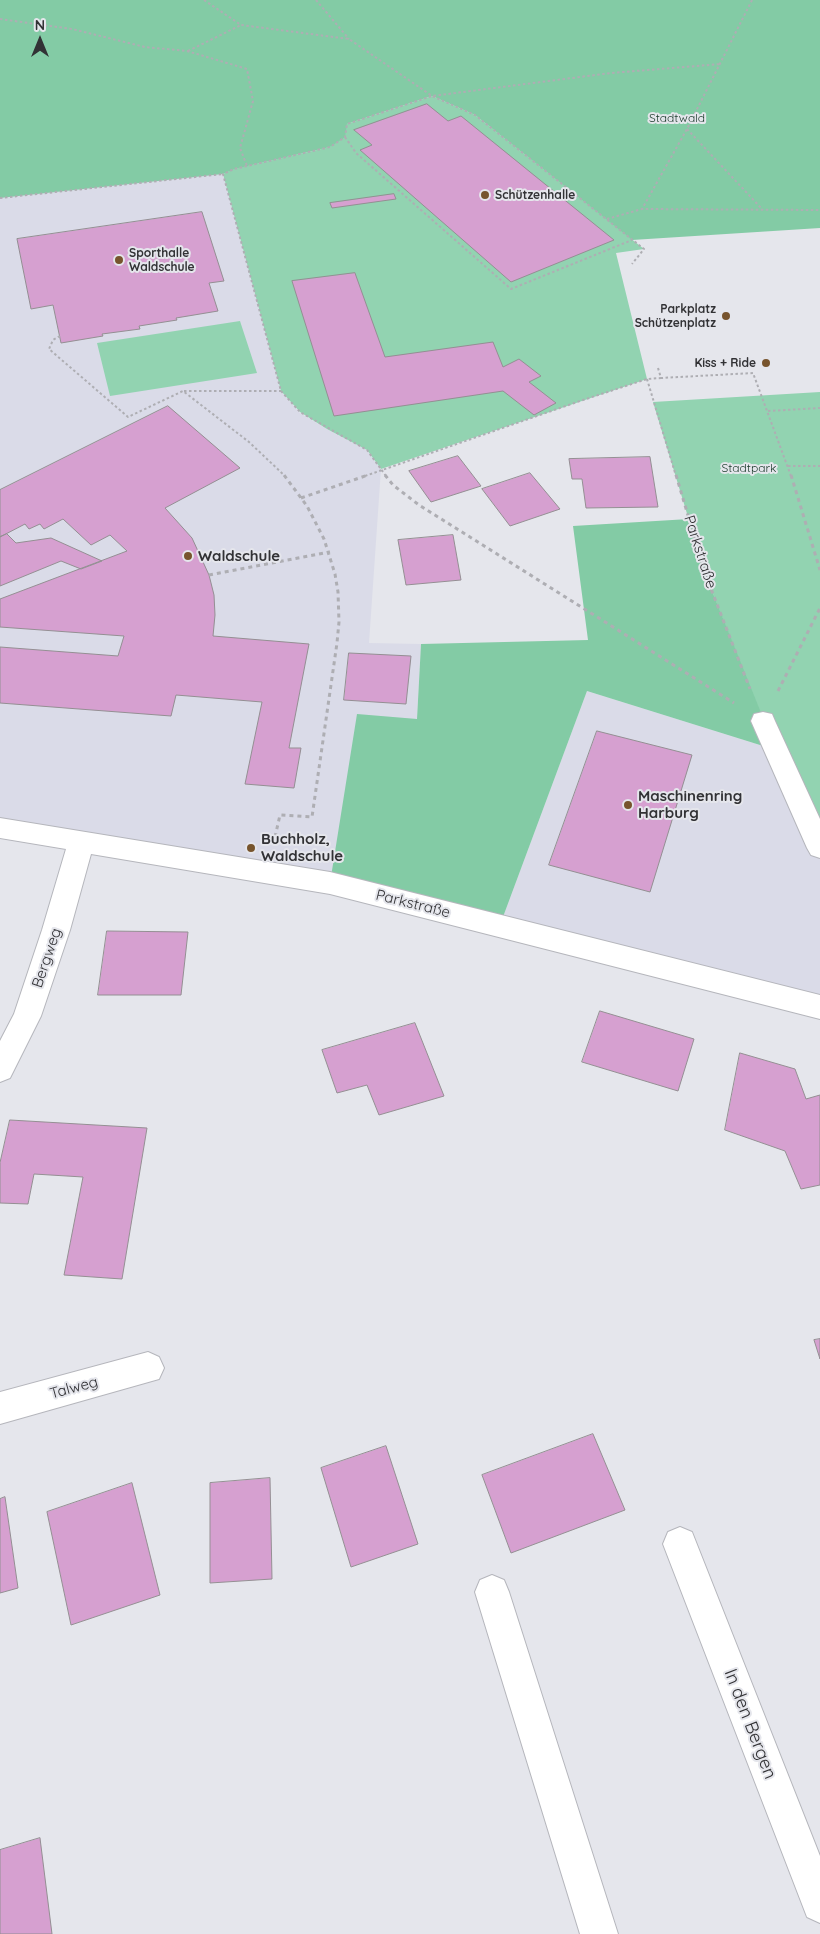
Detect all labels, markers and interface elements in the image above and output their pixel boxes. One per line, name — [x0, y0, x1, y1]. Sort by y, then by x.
north arrow — [15, 15, 65, 65]
text: N — [35, 16, 45, 34]
park label: Stadtwald — [649, 111, 705, 125]
place label: Schützenhalle — [495, 188, 575, 202]
marker: Schützenhalle — [479, 189, 491, 201]
place label: Sporthalle Waldschule — [129, 246, 195, 274]
marker: Sporthalle Waldschule — [113, 254, 125, 266]
place label: Parkplatz Schützenplatz — [635, 302, 716, 330]
marker: Parkplatz Schützenplatz — [720, 310, 732, 322]
place label: Kiss + Ride — [694, 356, 756, 370]
marker: Kiss + Ride — [760, 357, 772, 369]
park label: Stadtpark — [721, 461, 777, 475]
street label: Parkstraße — [680, 513, 720, 591]
place label: Waldschule — [198, 547, 280, 565]
marker: Waldschule — [182, 550, 194, 562]
place label: Maschinenring Harburg — [638, 787, 742, 822]
marker: Maschinenring Harburg — [622, 799, 634, 811]
place label: Buchholz, Waldschule — [261, 830, 343, 865]
marker: Buchholz, Waldschule — [245, 842, 257, 854]
street label: Parkstraße — [374, 886, 452, 922]
street label: Bergweg — [28, 926, 66, 990]
street label: Talweg — [48, 1373, 100, 1403]
street label: In den Bergen — [719, 1666, 781, 1782]

